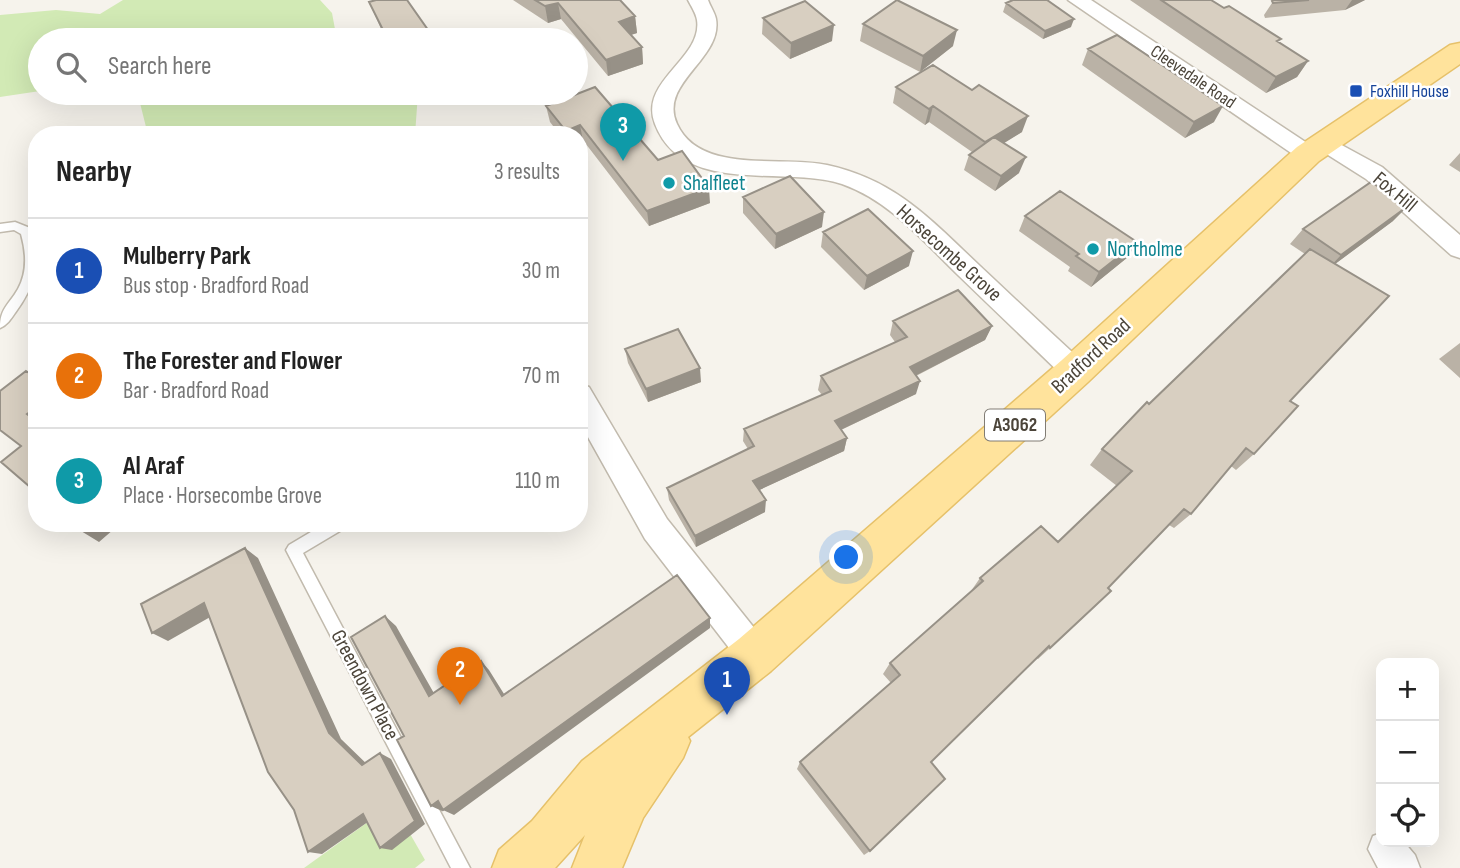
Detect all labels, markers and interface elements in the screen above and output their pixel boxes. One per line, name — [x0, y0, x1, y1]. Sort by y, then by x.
search box — [28, 28, 588, 105]
street label: Cleevedale Road — [1146, 41, 1240, 113]
icon: search — [52, 48, 90, 86]
text: Search here — [108, 51, 211, 82]
place label: Foxhill House — [1370, 81, 1449, 102]
marker: Foxhill House — [1348, 83, 1364, 99]
pin: 3 — [600, 103, 646, 161]
text: Nearby — [56, 154, 132, 190]
text: 3 results — [494, 158, 560, 186]
street label: Fox Hill — [1368, 166, 1422, 218]
place label: Shalfleet — [683, 171, 745, 196]
marker: Shalfleet — [661, 175, 677, 191]
street label: Horsecombe Grove — [891, 199, 1007, 307]
place label: Northolme — [1107, 237, 1183, 262]
text: Mulberry Park — [123, 241, 251, 272]
marker: Northolme — [1085, 241, 1101, 257]
text: 1 — [74, 257, 84, 285]
text: 30 m — [522, 257, 560, 285]
text: Bus stop · Bradford Road — [123, 272, 309, 300]
street label: Bradford Road — [1046, 313, 1136, 399]
text: The Forester and Flower — [123, 346, 342, 377]
text: 2 — [74, 362, 84, 390]
text: 70 m — [522, 362, 560, 390]
text: Bar · Bradford Road — [123, 377, 269, 405]
road number: A3062 — [985, 410, 1045, 440]
text: Al Araf — [123, 451, 184, 482]
text: 3 — [74, 467, 84, 495]
text: 110 m — [515, 467, 560, 495]
text: Place · Horsecombe Grove — [123, 482, 322, 510]
your location — [829, 540, 863, 574]
street label: Greendown Place — [326, 626, 404, 744]
pin: 2 — [437, 647, 483, 705]
pin: 1 — [704, 657, 750, 715]
map controls — [1376, 658, 1439, 847]
button: + — [1376, 658, 1439, 721]
button: − — [1376, 721, 1439, 784]
button: locate — [1376, 784, 1439, 847]

